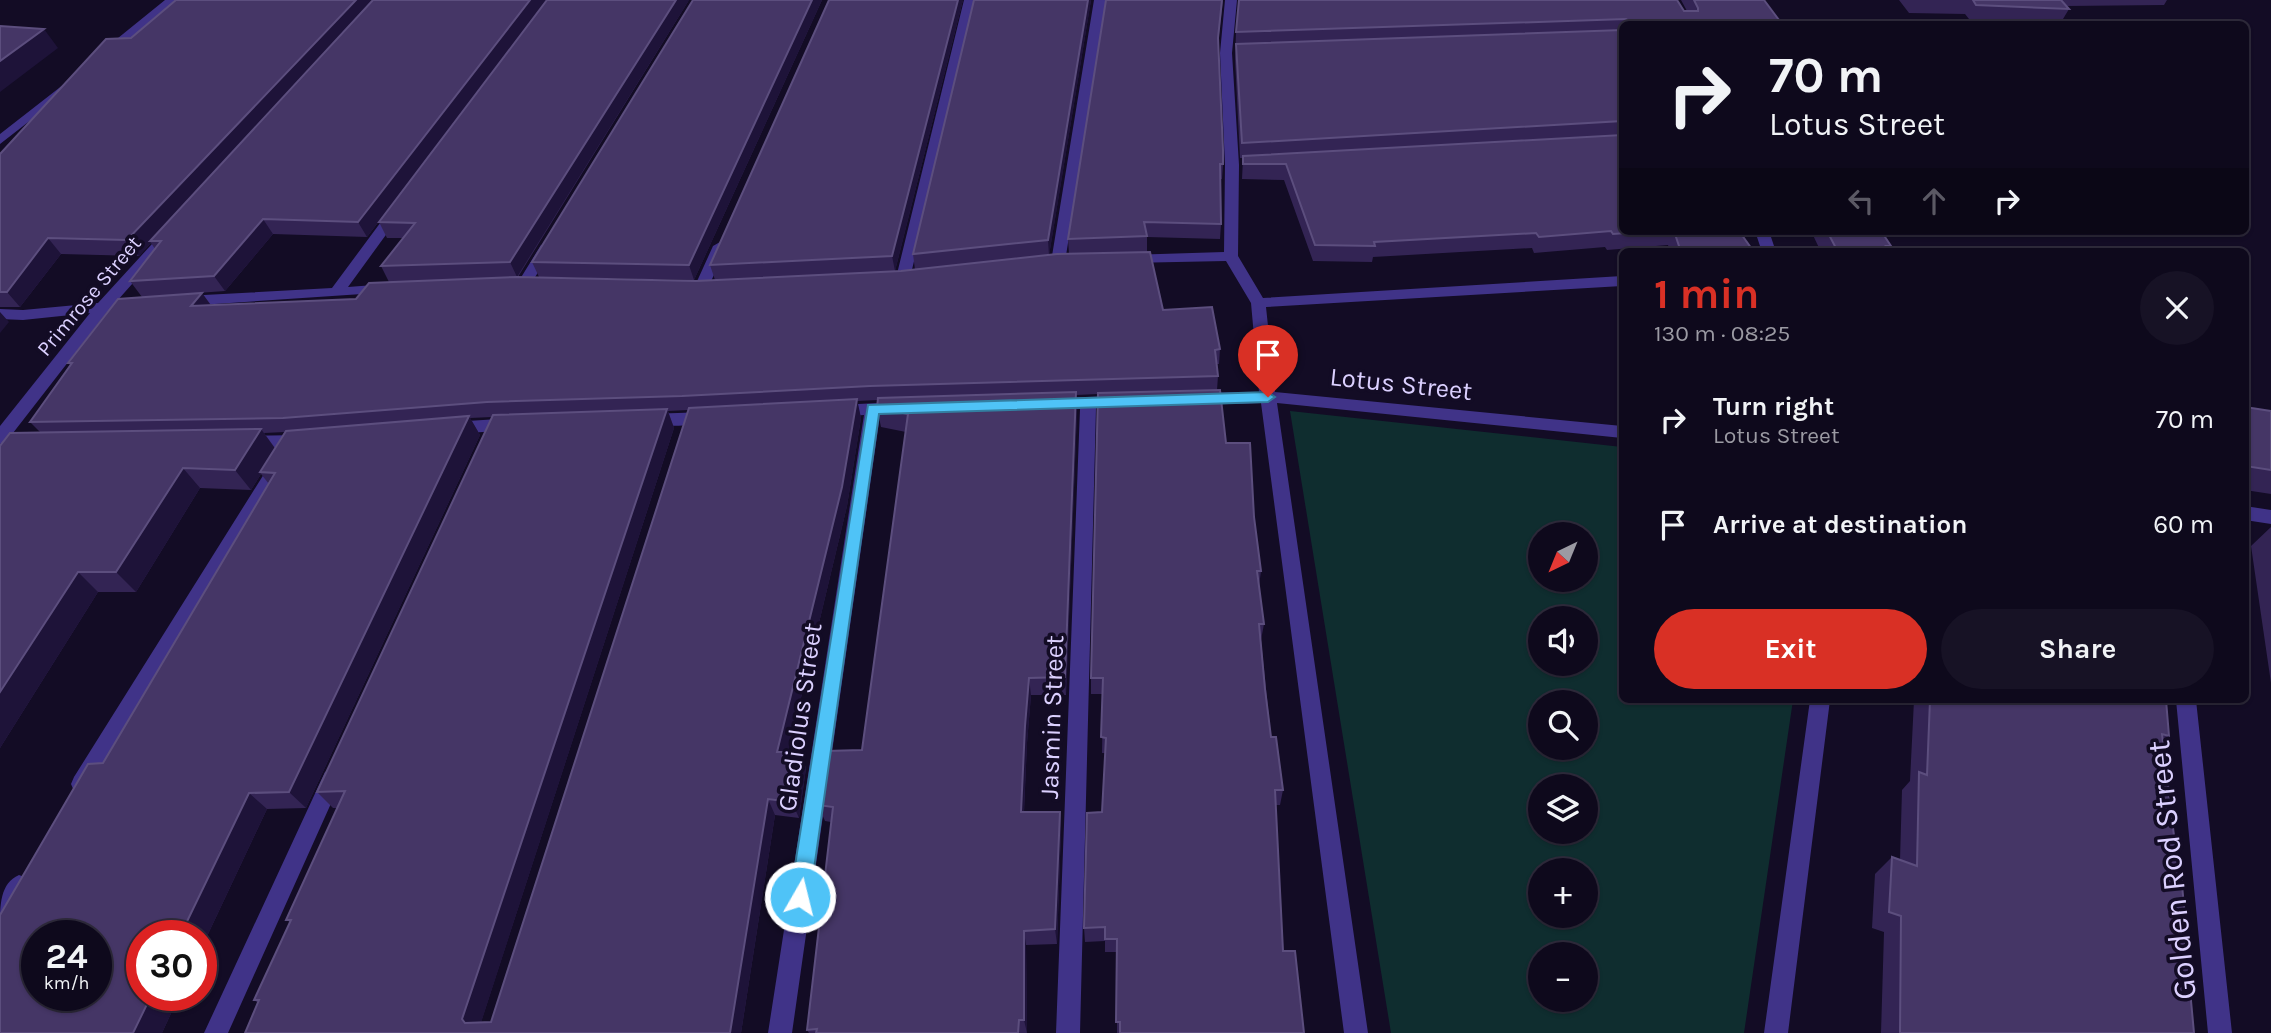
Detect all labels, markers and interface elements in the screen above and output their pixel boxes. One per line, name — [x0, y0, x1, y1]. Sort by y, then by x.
text: 70 m — [1769, 47, 1883, 104]
icon: right — [1654, 49, 1745, 140]
text: Lotus Street — [1769, 106, 1945, 143]
icon: left — [1842, 182, 1880, 220]
icon: ahead — [1915, 182, 1953, 220]
icon: right — [1988, 182, 2026, 220]
street label: Primrose Street — [32, 231, 146, 361]
text: 1 min — [1654, 269, 1759, 319]
button: close — [2140, 271, 2214, 345]
text: 130 m · 08:25 — [1654, 320, 1790, 347]
pin — [1238, 325, 1298, 397]
icon: arrive — [1249, 336, 1287, 374]
street label: Lotus Street — [1328, 361, 1474, 407]
text: Turn right — [1713, 391, 1834, 422]
icon: right — [1654, 401, 1692, 439]
text: 70 m — [2156, 404, 2214, 435]
text: Lotus Street — [1713, 422, 1840, 449]
icon: arrive — [1654, 506, 1692, 544]
text: Arrive at destination — [1713, 509, 1967, 540]
text: 60 m — [2153, 509, 2214, 540]
north arrow — [1528, 522, 1598, 592]
map controls — [1528, 522, 1598, 1012]
button: sound — [1528, 606, 1598, 676]
button: Exit — [1654, 609, 1927, 689]
button: Share — [1941, 609, 2214, 689]
street label: Gladiolus Street — [771, 621, 829, 813]
street label: Jasmin Street — [1034, 634, 1070, 799]
button: search — [1528, 690, 1598, 760]
street label: Golden Rod Street — [2140, 738, 2204, 1002]
button: layers — [1528, 774, 1598, 844]
button: + — [1528, 858, 1598, 928]
position arrow — [763, 860, 837, 934]
speed limit sign: 30 — [126, 920, 217, 1011]
text: 24 — [46, 936, 88, 977]
button: − — [1528, 942, 1598, 1012]
text: km/h — [44, 972, 89, 994]

